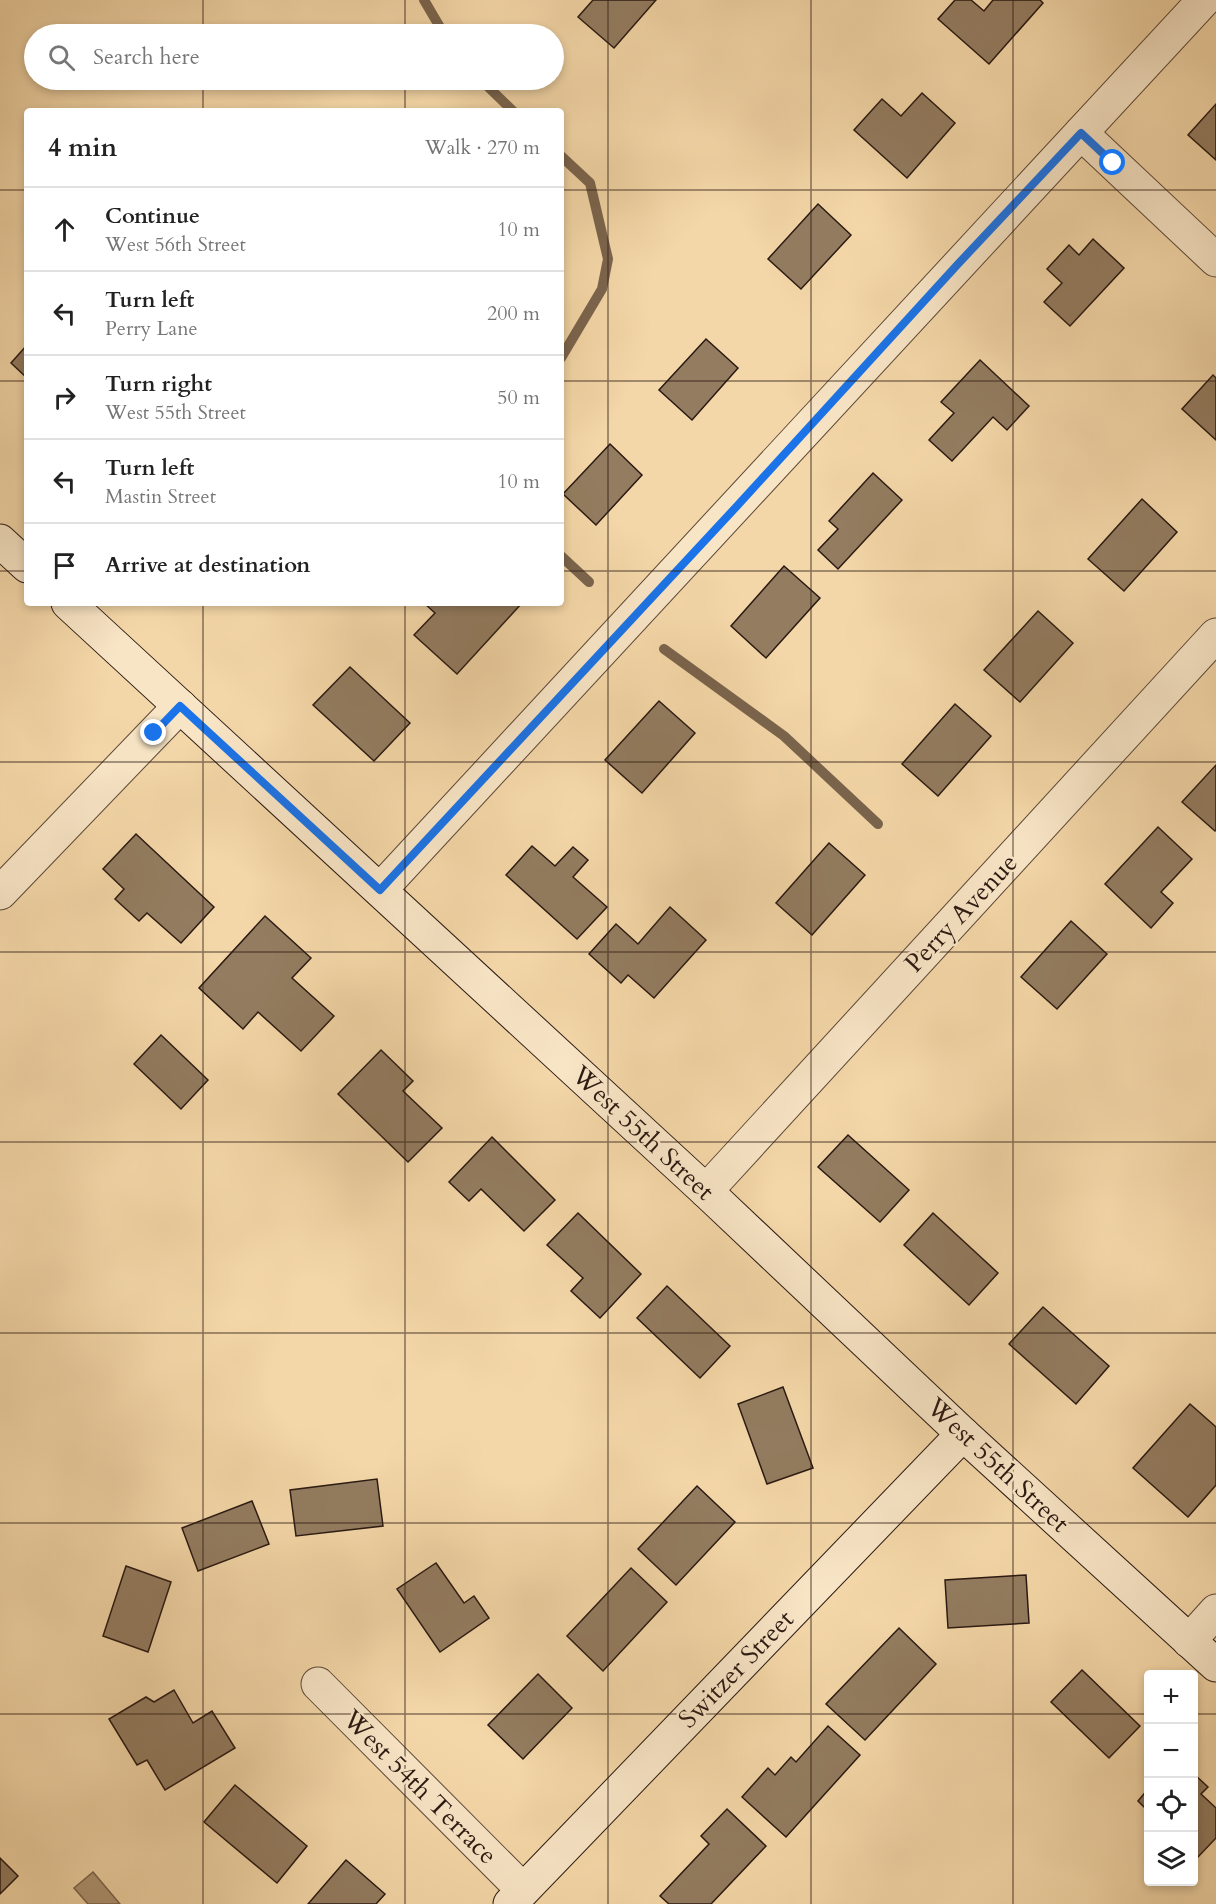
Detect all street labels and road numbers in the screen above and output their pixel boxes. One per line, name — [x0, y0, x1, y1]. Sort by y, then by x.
street label: Perry Avenue — [897, 846, 1025, 980]
street label: West 55th Street — [563, 1057, 722, 1208]
street label: West 55th Street — [918, 1389, 1077, 1540]
street label: Switzer Street — [671, 1602, 801, 1736]
street label: West 54th Terrace — [334, 1701, 505, 1872]

